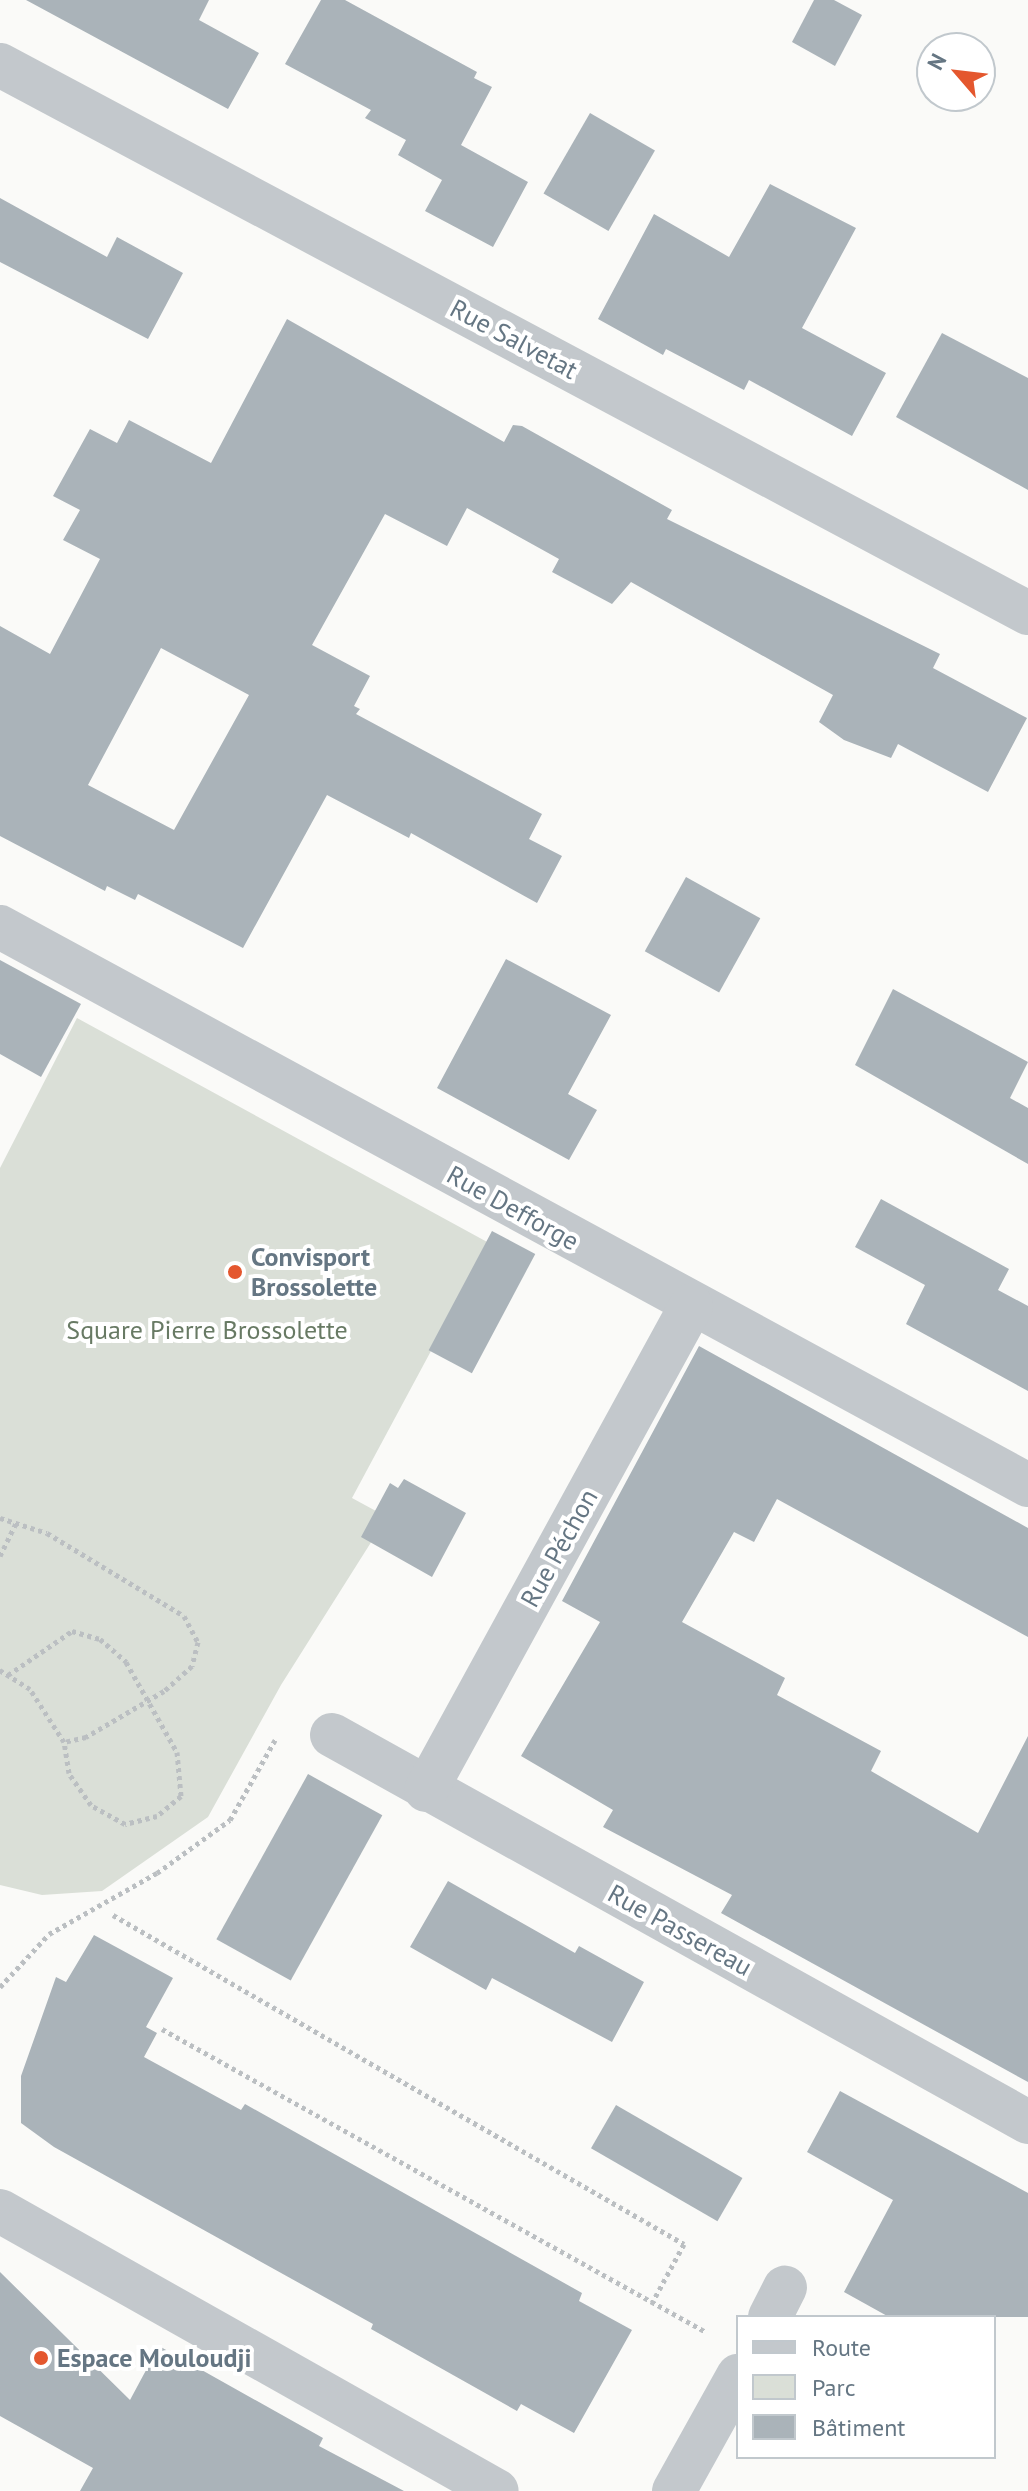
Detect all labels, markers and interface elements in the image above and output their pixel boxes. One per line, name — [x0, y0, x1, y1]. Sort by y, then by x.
north arrow — [916, 32, 996, 112]
text: N — [921, 49, 952, 75]
street label: Rue Salvetat — [445, 292, 583, 386]
street label: Rue Defforge — [442, 1159, 584, 1257]
place label: Convisport Brossolette — [251, 1241, 377, 1302]
marker: Convisport Brossolette — [226, 1263, 244, 1281]
park label: Square Pierre Brossolette — [66, 1314, 348, 1346]
street label: Rue Péchon — [514, 1484, 604, 1612]
street label: Rue Passereau — [602, 1878, 758, 1982]
legend — [736, 2315, 996, 2459]
text: Route — [812, 2332, 871, 2363]
place label: Espace Mouloudji — [57, 2342, 251, 2374]
marker: Espace Mouloudji — [32, 2349, 50, 2367]
text: Parc — [812, 2372, 855, 2403]
text: Bâtiment — [812, 2412, 905, 2443]

